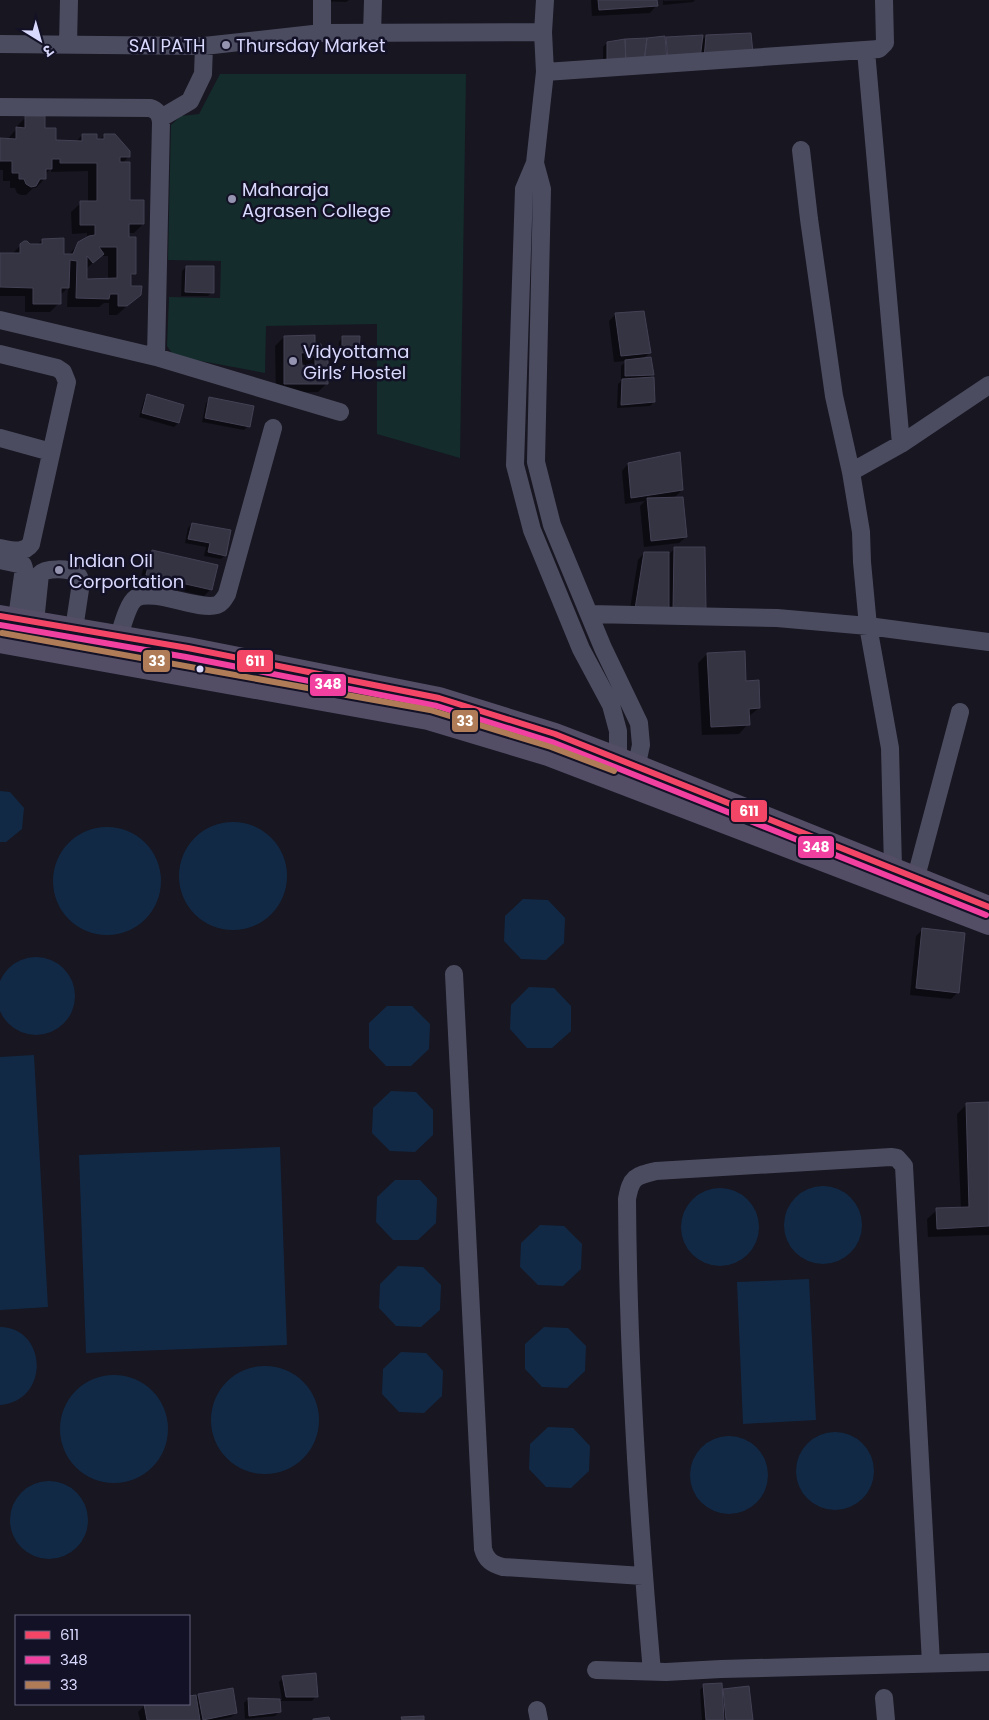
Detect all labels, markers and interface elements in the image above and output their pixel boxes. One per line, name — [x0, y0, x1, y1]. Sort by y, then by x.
north arrow — [15, 15, 65, 65]
street label: SAI PATH — [129, 33, 205, 58]
place label: Thursday Market — [236, 33, 386, 58]
text: उ — [38, 39, 58, 61]
marker: Thursday Market — [220, 39, 232, 51]
place label: Maharaja Agrasen College — [242, 177, 391, 223]
marker: Maharaja Agrasen College — [226, 193, 238, 205]
place label: Vidyottama Girls’ Hostel — [303, 339, 409, 385]
marker: Vidyottama Girls’ Hostel — [287, 355, 299, 367]
place label: Indian Oil Corportation — [69, 548, 184, 594]
marker: Indian Oil Corportation — [53, 564, 65, 576]
line badge: 33 — [142, 649, 171, 673]
line badge: 611 — [236, 649, 274, 673]
text: 33 — [149, 651, 165, 671]
text: 611 — [245, 651, 265, 671]
unlabelled marker — [195, 664, 205, 674]
line badge: 348 — [309, 673, 347, 697]
text: 348 — [314, 674, 342, 694]
line badge: 33 — [451, 709, 479, 733]
text: 33 — [457, 711, 473, 731]
line badge: 611 — [730, 799, 768, 823]
text: 611 — [739, 801, 759, 821]
line badge: 348 — [797, 835, 835, 859]
text: 348 — [802, 837, 830, 857]
legend — [15, 1615, 190, 1705]
text: 611 — [60, 1624, 79, 1645]
text: 348 — [60, 1649, 88, 1670]
text: 33 — [60, 1674, 78, 1695]

